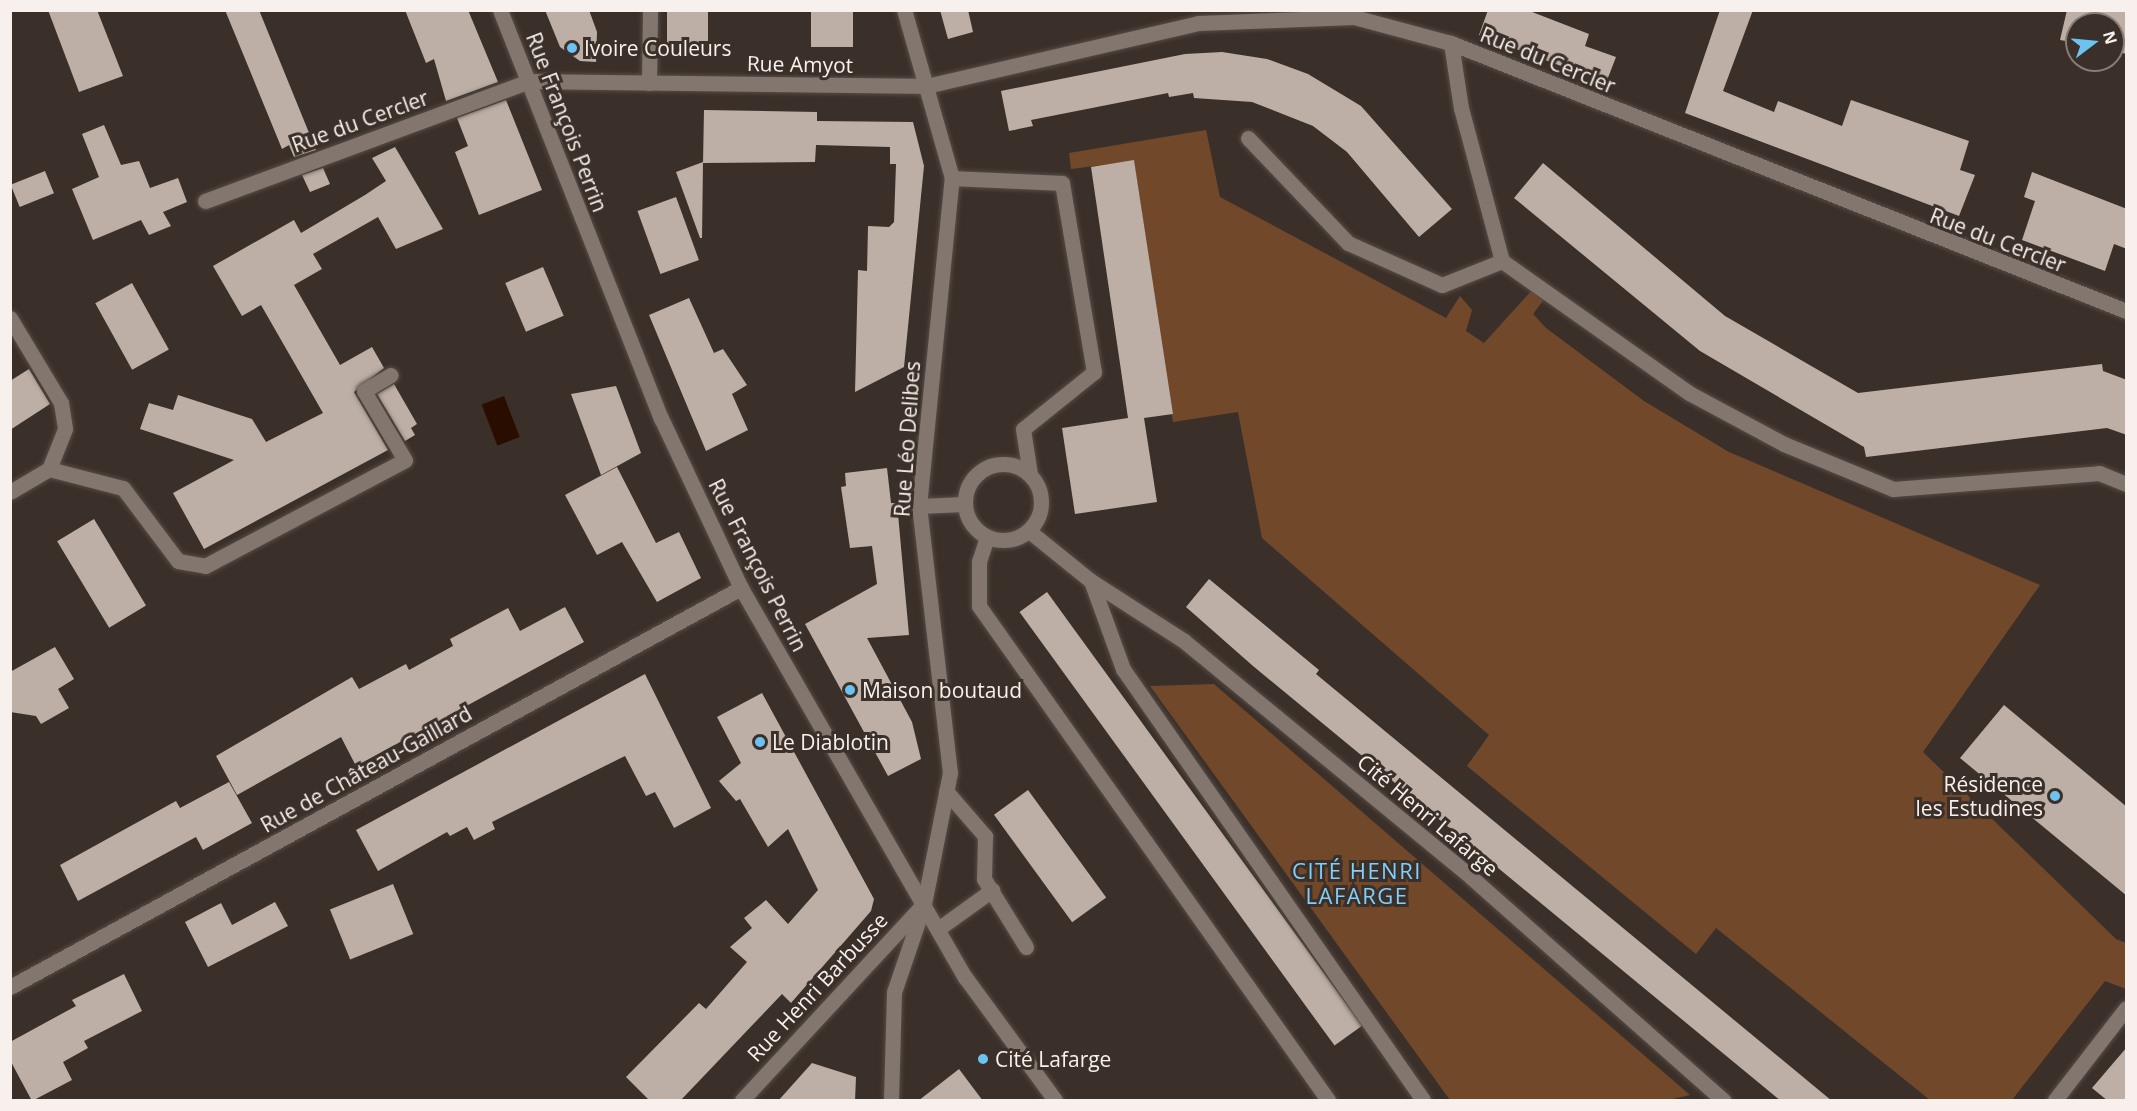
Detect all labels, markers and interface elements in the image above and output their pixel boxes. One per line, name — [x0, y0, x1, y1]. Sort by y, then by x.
north arrow — [2065, 12, 2125, 72]
street label: Rue du Cercler — [1477, 21, 1619, 99]
text: N — [2098, 28, 2123, 47]
street label: Rue François Perrin — [521, 29, 613, 215]
place label: Ivoire Couleurs — [584, 35, 731, 61]
marker: Ivoire Couleurs — [565, 41, 579, 55]
street label: Rue Amyot — [747, 50, 853, 78]
street label: Rue du Cercler — [288, 85, 432, 157]
street label: Rue du Cercler — [1926, 203, 2070, 277]
street label: Rue Léo Delibes — [889, 360, 925, 518]
street label: Rue François Perrin — [704, 475, 812, 655]
place label: Maison boutaud — [862, 677, 1022, 703]
marker: Maison boutaud — [843, 683, 857, 697]
street label: Rue de Château-Gaillard — [256, 700, 476, 838]
place label: Le Diablotin — [772, 729, 889, 755]
marker: Le Diablotin — [753, 735, 767, 749]
street label: Cité Henri Lafarge — [1353, 749, 1503, 881]
place label: Résidence les Estudines — [1916, 771, 2043, 821]
marker: Résidence les Estudines — [2048, 789, 2062, 803]
district label: CITÉ HENRI LAFARGE — [1292, 857, 1422, 908]
street label: Rue Henri Barbusse — [742, 907, 892, 1067]
place label: Cité Lafarge — [995, 1046, 1111, 1072]
marker: Cité Lafarge — [976, 1052, 990, 1066]

